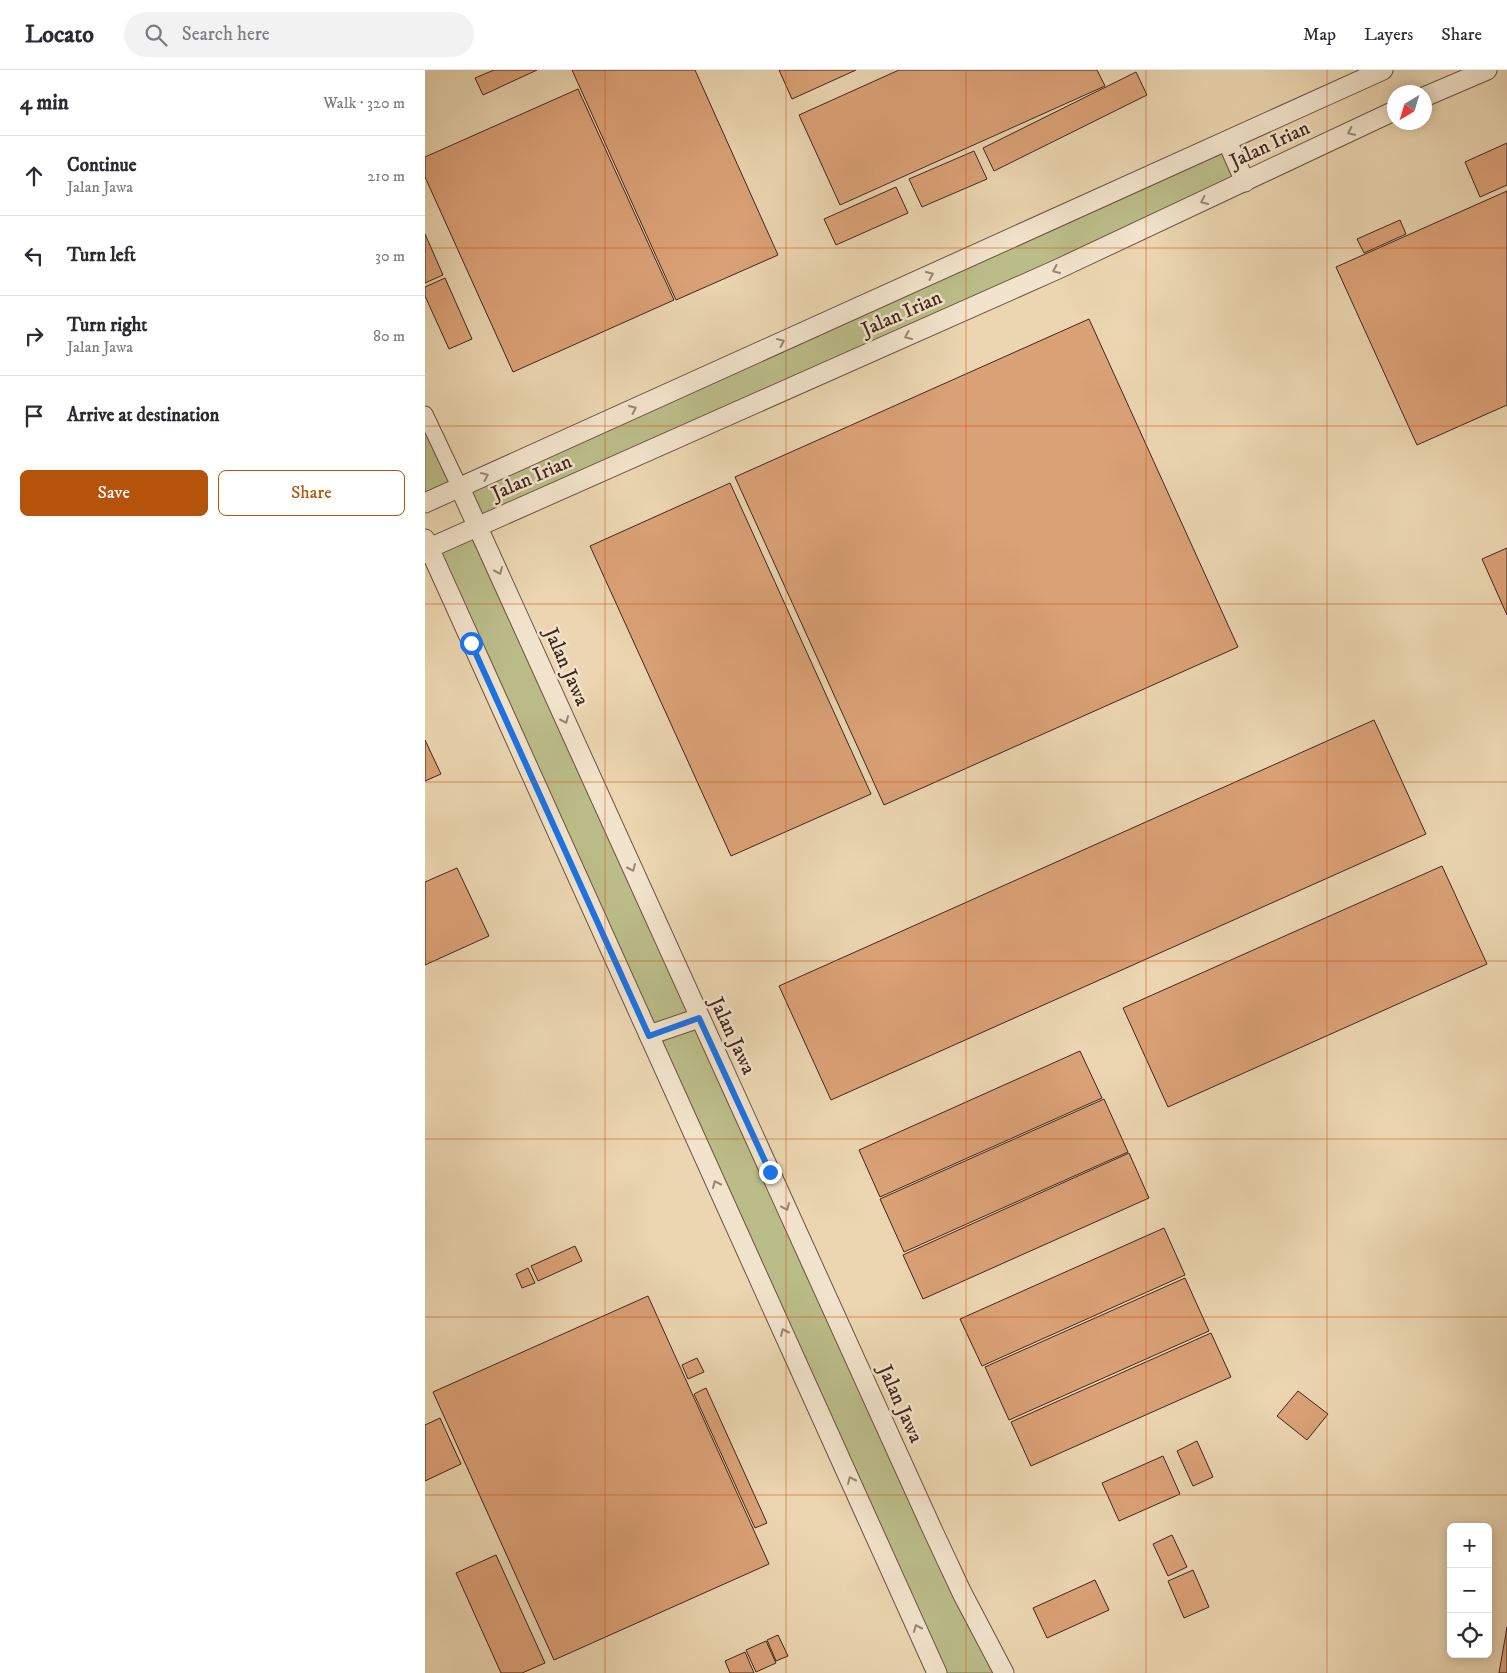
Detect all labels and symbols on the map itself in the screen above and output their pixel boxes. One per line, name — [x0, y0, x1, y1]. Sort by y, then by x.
north arrow — [1387, 85, 1432, 130]
street label: Jalan Irian — [1224, 115, 1314, 175]
one-way arrow — [1347, 125, 1356, 135]
one-way arrow — [1200, 195, 1209, 206]
one-way arrow — [1052, 263, 1061, 274]
one-way arrow — [924, 272, 933, 282]
street label: Jalan Irian — [856, 285, 946, 344]
one-way arrow — [904, 330, 913, 341]
one-way arrow — [776, 339, 785, 349]
one-way arrow — [628, 405, 637, 416]
street label: Jalan Irian — [486, 449, 576, 508]
one-way arrow — [480, 472, 489, 483]
one-way arrow — [492, 566, 503, 575]
street label: Jalan Jawa — [537, 622, 594, 710]
route start — [460, 632, 483, 655]
one-way arrow — [558, 715, 569, 724]
one-way arrow — [625, 863, 636, 872]
street label: Jalan Jawa — [702, 991, 761, 1079]
route end — [759, 1161, 782, 1184]
one-way arrow — [712, 1180, 723, 1189]
one-way arrow — [780, 1202, 790, 1211]
one-way arrow — [779, 1328, 790, 1337]
street label: Jalan Jawa — [871, 1359, 928, 1447]
one-way arrow — [846, 1476, 857, 1485]
one-way arrow — [913, 1624, 924, 1633]

